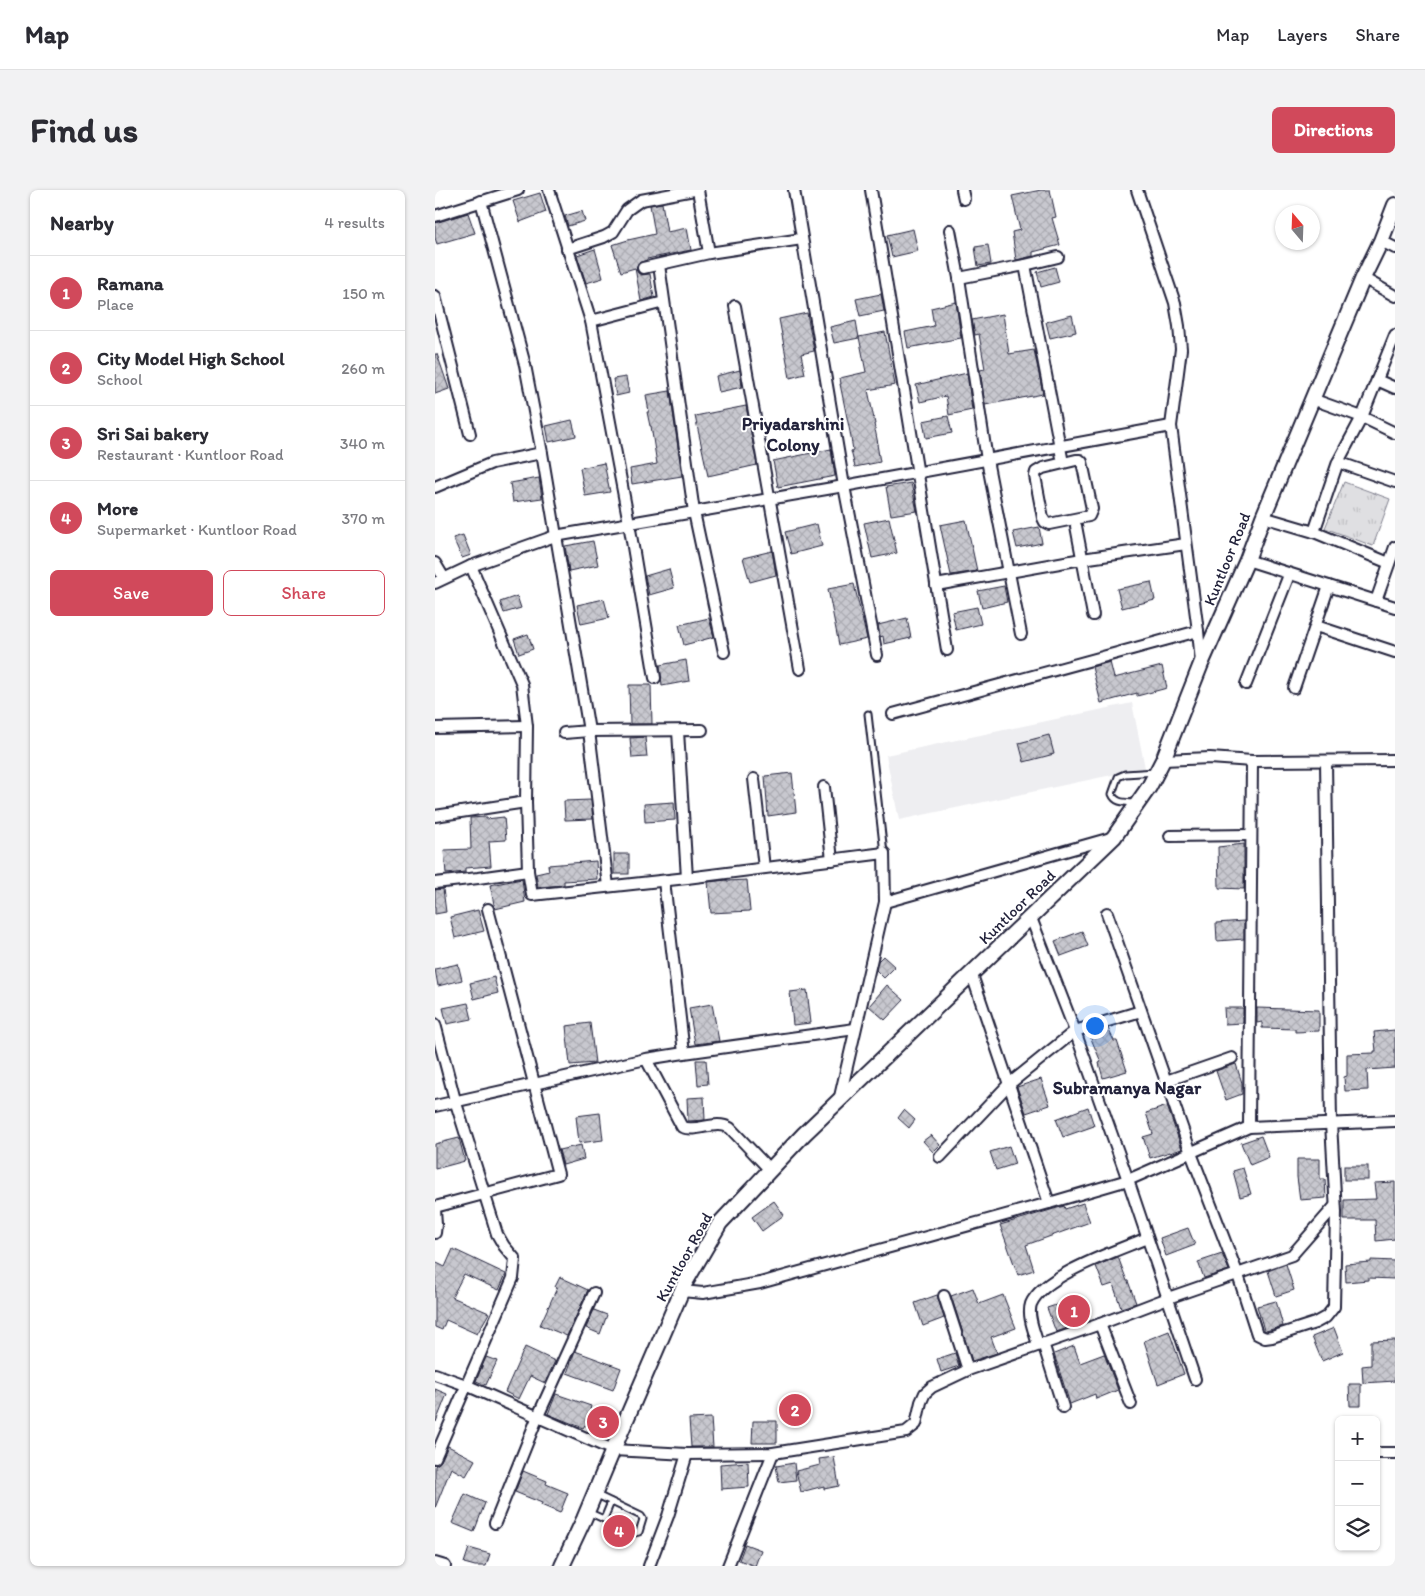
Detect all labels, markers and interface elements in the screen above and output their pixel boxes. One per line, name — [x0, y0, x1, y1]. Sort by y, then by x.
text: Map — [25, 20, 69, 49]
text: Map — [1216, 24, 1249, 46]
text: Layers — [1277, 24, 1327, 46]
text: Share — [1355, 24, 1400, 46]
button: Directions — [1272, 107, 1395, 153]
text: Find us — [30, 109, 138, 151]
north arrow — [1275, 205, 1320, 250]
text: Nearby — [50, 210, 114, 235]
text: 4 results — [324, 213, 385, 232]
text: Ramana — [97, 272, 164, 295]
text: 1 — [62, 284, 70, 303]
text: 150 m — [342, 284, 385, 303]
text: Place — [97, 295, 134, 314]
text: City Model High School — [97, 347, 285, 370]
text: 2 — [62, 359, 70, 378]
text: 260 m — [341, 359, 385, 378]
text: School — [97, 370, 143, 389]
district label: Priyadarshini Colony — [742, 413, 844, 456]
text: Sri Sai bakery — [97, 422, 208, 445]
text: 3 — [62, 434, 70, 453]
text: 340 m — [340, 434, 385, 453]
text: Restaurant · Kuntloor Road — [97, 445, 284, 464]
text: More — [97, 497, 138, 520]
text: 4 — [61, 509, 71, 528]
text: 370 m — [341, 509, 385, 528]
street label: Kuntloor Road — [1200, 509, 1254, 608]
text: Supermarket · Kuntloor Road — [97, 520, 297, 539]
button: Save — [50, 570, 213, 616]
button: Share — [223, 570, 385, 616]
street label: Kuntloor Road — [975, 866, 1059, 948]
your location — [1082, 1013, 1108, 1039]
district label: Subramanya Nagar — [1053, 1077, 1202, 1099]
street label: Kuntloor Road — [652, 1209, 716, 1305]
pin: 1 — [1058, 1292, 1090, 1330]
pin: 2 — [779, 1391, 811, 1429]
pin: 3 — [587, 1403, 619, 1441]
map controls — [1335, 1416, 1380, 1551]
button: + — [1335, 1416, 1380, 1461]
button: − — [1335, 1461, 1380, 1506]
button: layers — [1335, 1506, 1380, 1551]
pin: 4 — [603, 1512, 635, 1550]

